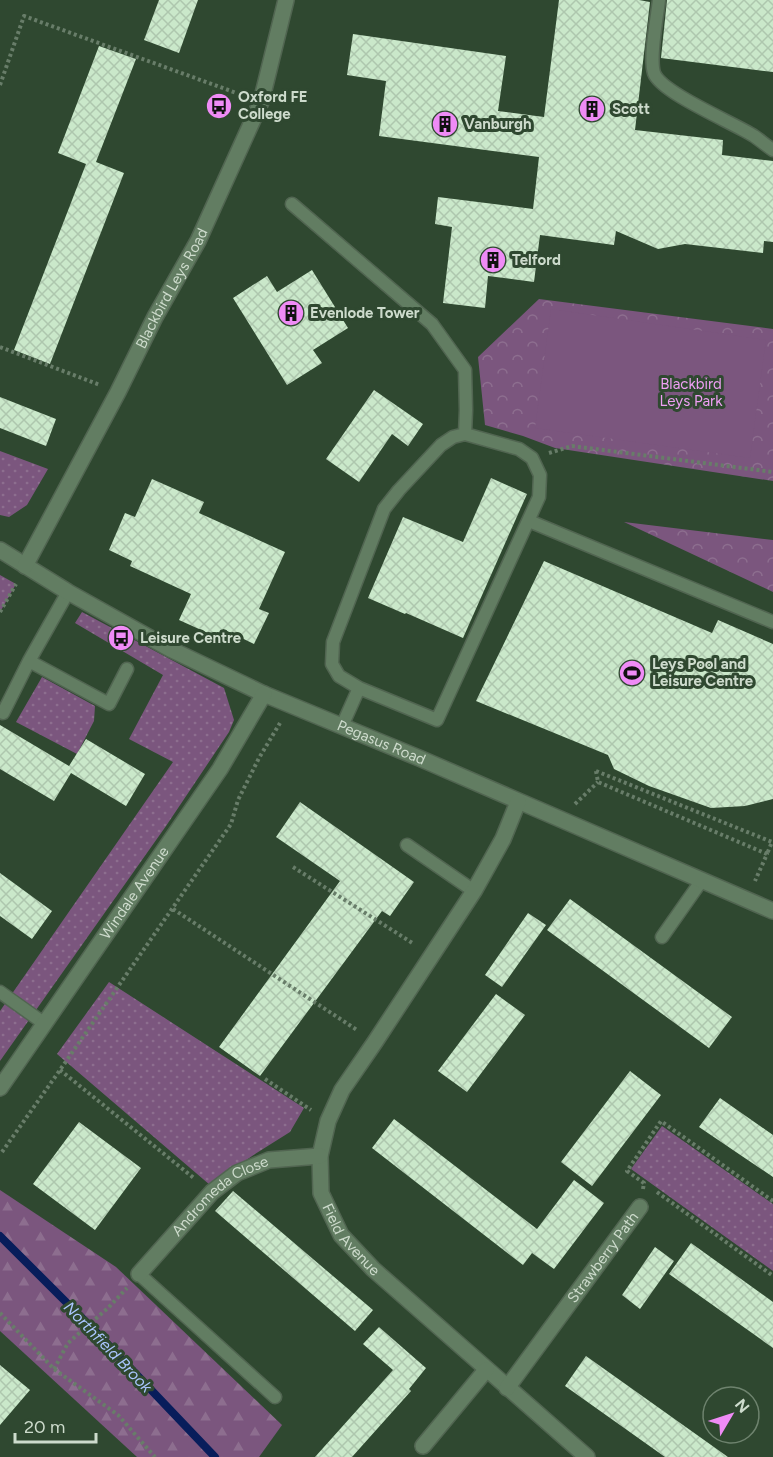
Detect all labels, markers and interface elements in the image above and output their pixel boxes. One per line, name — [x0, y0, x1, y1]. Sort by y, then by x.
place label: Oxford FE College — [238, 88, 308, 123]
bus stop icon: Oxford FE College — [204, 91, 234, 121]
building icon: Scott — [577, 94, 607, 124]
place label: Scott — [612, 100, 650, 118]
building icon: Vanburgh — [430, 109, 460, 139]
place label: Vanburgh — [464, 115, 531, 133]
street label: Blackbird Leys Road — [132, 225, 212, 352]
building icon: Telford — [478, 245, 508, 275]
place label: Telford — [512, 251, 561, 269]
building icon: Evenlode Tower — [276, 298, 306, 328]
place label: Evenlode Tower — [310, 304, 420, 322]
park label: Blackbird Leys Park — [660, 375, 723, 410]
bus stop icon: Leisure Centre — [106, 623, 136, 653]
place label: Leisure Centre — [140, 629, 242, 647]
place label: Leys Pool and Leisure Centre — [652, 655, 754, 690]
sports icon: Leys Pool and Leisure Centre — [617, 658, 647, 688]
street label: Pegasus Road — [335, 716, 428, 769]
street label: Windale Avenue — [96, 843, 173, 943]
street label: Andromeda Close — [168, 1152, 271, 1240]
street label: Field Avenue — [318, 1200, 383, 1280]
street label: Strawberry Path — [564, 1208, 642, 1306]
water label: Northfield Brook — [60, 1298, 157, 1397]
north arrow — [701, 1385, 761, 1445]
text: N — [731, 1395, 754, 1417]
scale bar — [15, 1406, 96, 1444]
text: 20 m — [24, 1416, 65, 1438]

